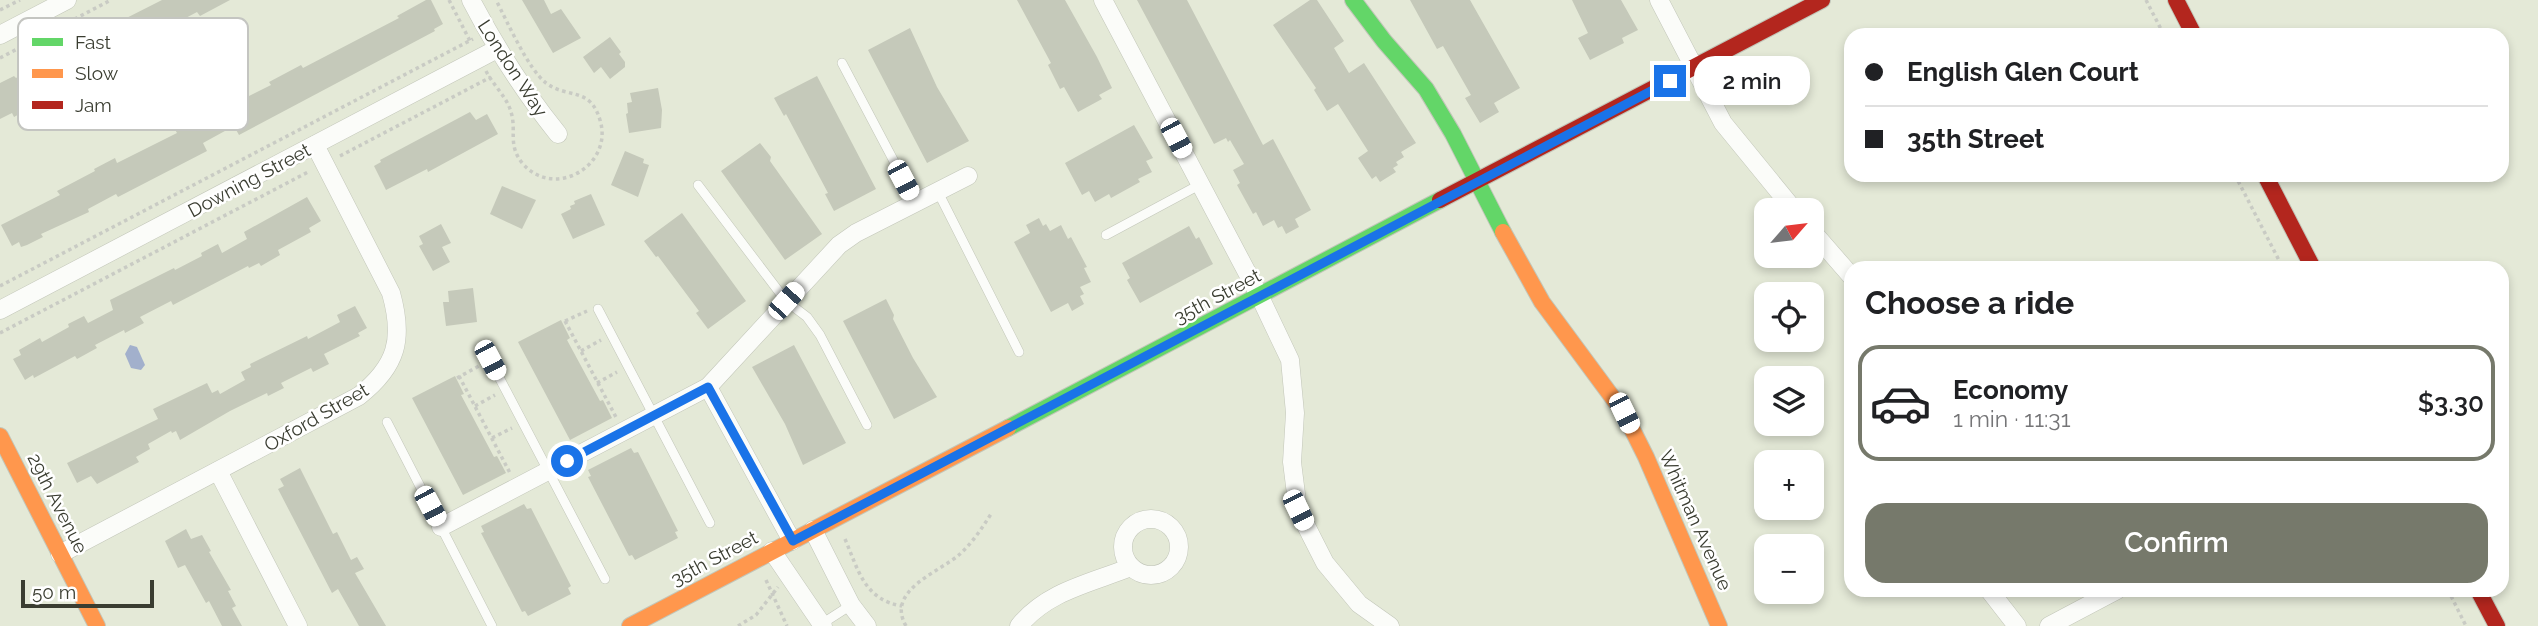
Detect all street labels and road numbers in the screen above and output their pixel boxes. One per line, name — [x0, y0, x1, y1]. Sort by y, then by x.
street label: London Way — [474, 16, 552, 120]
street label: Downing Street — [184, 138, 315, 222]
street label: 35th Street — [1170, 264, 1265, 328]
street label: Oxford Street — [260, 378, 373, 456]
street label: Whitman Avenue — [1655, 446, 1737, 594]
street label: 29th Avenue — [23, 449, 93, 557]
street label: 35th Street — [667, 526, 762, 590]

